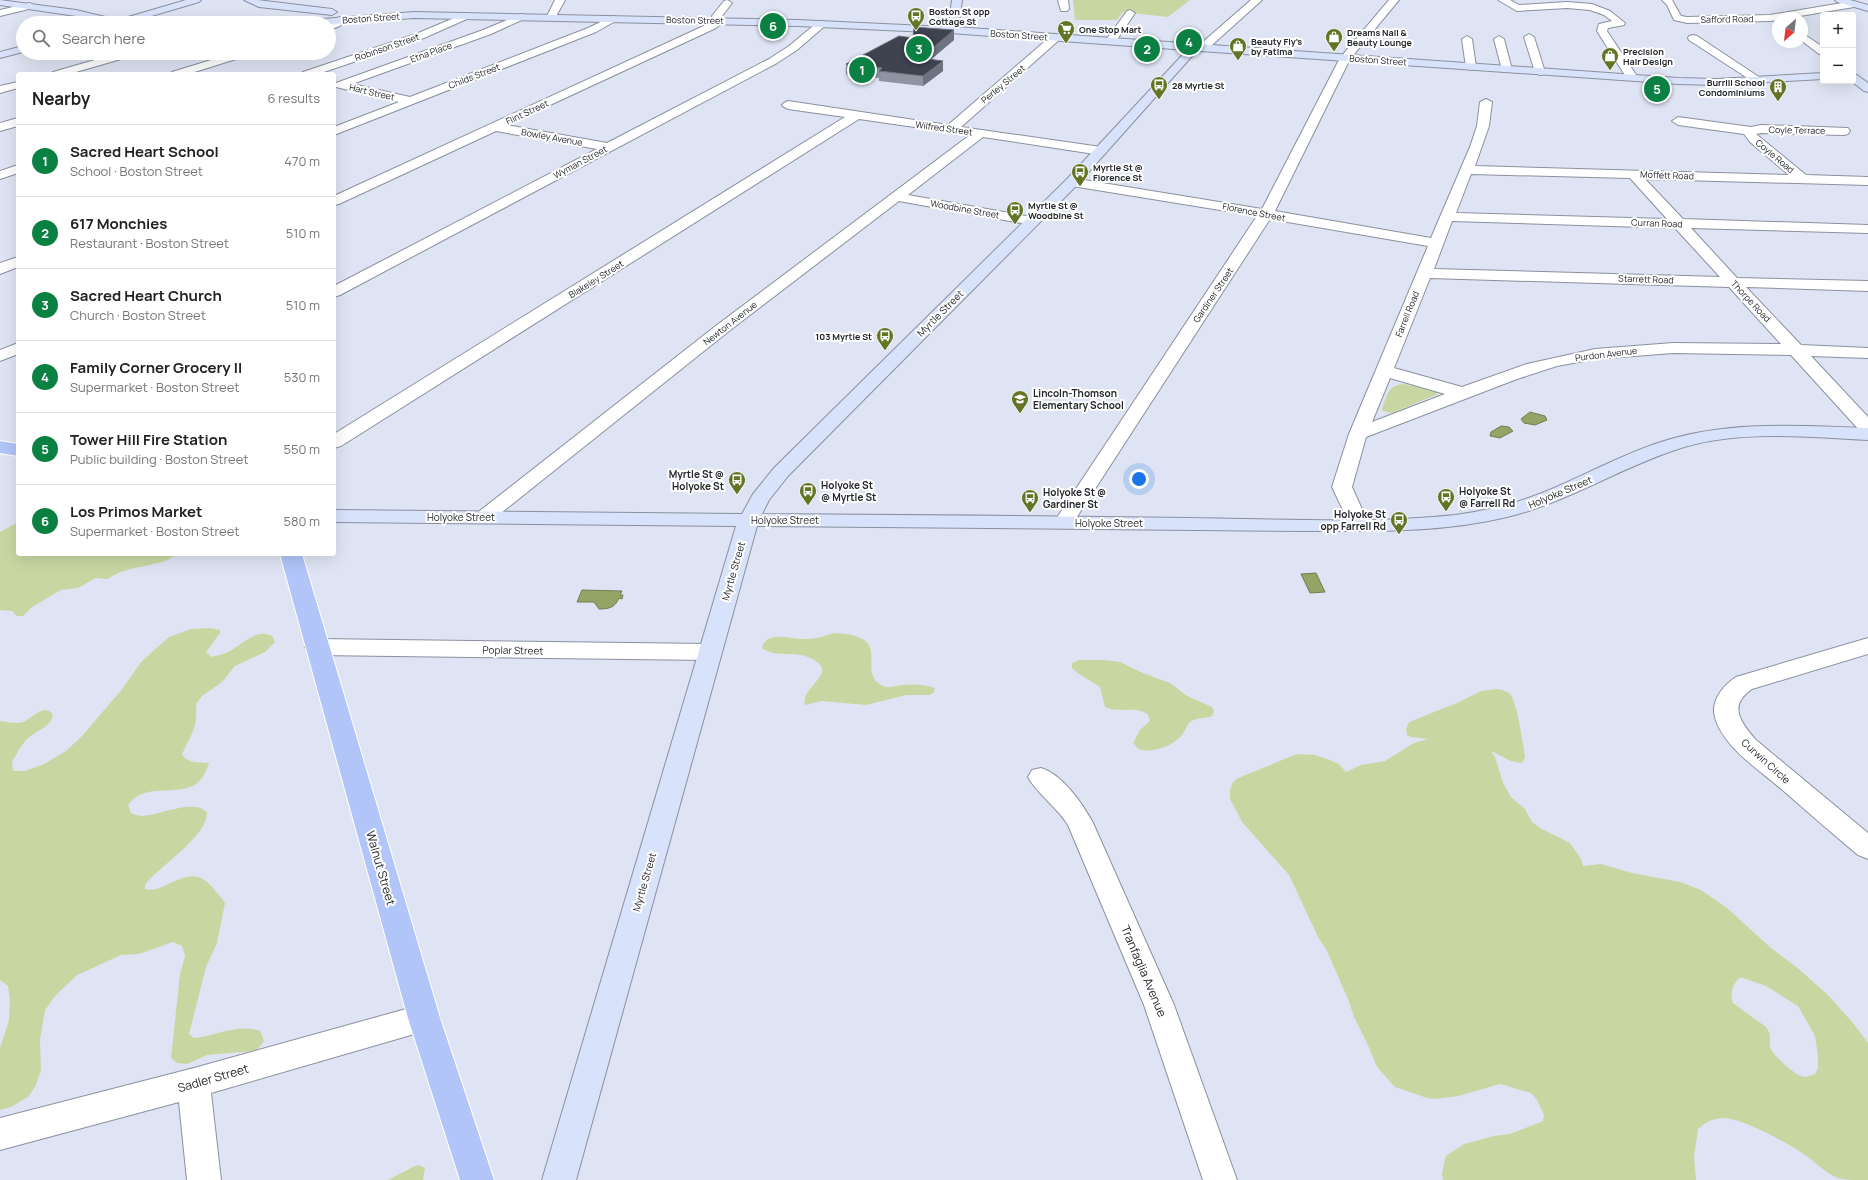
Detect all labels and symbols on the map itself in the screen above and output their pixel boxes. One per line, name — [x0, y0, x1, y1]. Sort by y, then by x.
place label: Boston St opp Cottage St — [929, 5, 990, 28]
bus stop icon: Boston St opp Cottage St — [906, 6, 926, 31]
street label: Boston Street — [342, 9, 401, 27]
pin: 6 — [760, 11, 786, 41]
street label: Safford Road — [1700, 12, 1754, 26]
north arrow — [1772, 12, 1808, 48]
street label: Boston Street — [666, 13, 724, 27]
supermarket icon: One Stop Mart — [1056, 19, 1076, 44]
place label: One Stop Mart — [1079, 23, 1141, 36]
street label: Boston Street — [990, 26, 1049, 44]
place label: Dreams Nail & Beauty Lounge — [1347, 26, 1413, 49]
pin: 4 — [1176, 27, 1202, 57]
shop icon: Dreams Nail & Beauty Lounge — [1324, 27, 1344, 52]
street label: Robinson Street — [353, 30, 421, 64]
pin: 3 — [906, 34, 932, 64]
pin: 2 — [1134, 34, 1160, 64]
place label: Beauty Fly's by Fatima — [1251, 35, 1302, 58]
shop icon: Beauty Fly's by Fatima — [1228, 36, 1248, 61]
street label: Etna Place — [408, 38, 454, 66]
place label: Precision Hair Design — [1623, 45, 1673, 68]
shop icon: Precision Hair Design — [1600, 46, 1620, 71]
street label: Boston Street — [1349, 51, 1408, 69]
pin: 1 — [849, 55, 875, 85]
street label: Childs Street — [446, 60, 502, 92]
street label: Perley Street — [978, 61, 1028, 106]
pin: 5 — [1644, 74, 1670, 104]
bus stop icon: 28 Myrtle St — [1149, 75, 1169, 100]
place label: Burrill School Condominiums — [1699, 76, 1765, 99]
building icon: Burrill School Condominiums — [1768, 77, 1788, 102]
place label: 28 Myrtle St — [1172, 79, 1225, 92]
street label: Hart Street — [348, 80, 396, 104]
street label: Flint Street — [503, 96, 551, 128]
street label: Wilfred Street — [915, 118, 974, 138]
street label: Coyle Terrace — [1768, 123, 1826, 137]
street label: Bowley Avenue — [520, 125, 584, 149]
street label: Coyle Road — [1753, 136, 1797, 176]
street label: Wyman Street — [551, 142, 610, 182]
place label: Myrtle St @ Florence St — [1093, 161, 1143, 184]
bus stop icon: Myrtle St @ Florence St — [1070, 162, 1090, 187]
street label: Moffett Road — [1640, 168, 1694, 182]
street label: Woodbine Street — [929, 197, 1001, 222]
place label: Myrtle St @ Woodbine St — [1028, 199, 1084, 222]
bus stop icon: Myrtle St @ Woodbine St — [1005, 200, 1025, 225]
street label: Florence Street — [1221, 200, 1287, 225]
street label: Curran Road — [1631, 216, 1683, 230]
street label: Blakeley Street — [566, 257, 626, 301]
street label: Gardiner Street — [1190, 265, 1236, 325]
street label: Starrett Road — [1618, 272, 1674, 286]
street label: Thorpe Road — [1728, 277, 1774, 325]
street label: Myrtle Street — [914, 287, 966, 339]
street label: Farrell Road — [1392, 289, 1422, 339]
street label: Newton Avenue — [700, 298, 760, 348]
bus stop icon: 103 Myrtle St — [875, 326, 895, 351]
place label: 103 Myrtle St — [815, 330, 872, 343]
street label: Purdon Avenue — [1574, 344, 1638, 364]
place label: Lincoln-Thomson Elementary School — [1033, 386, 1124, 412]
school or university icon: Lincoln-Thomson Elementary School — [1010, 389, 1030, 414]
place label: Myrtle St @ Holyoke St — [669, 467, 724, 493]
your location — [1129, 469, 1149, 489]
bus stop icon: Myrtle St @ Holyoke St — [727, 470, 747, 495]
street label: Holyoke Street — [1526, 472, 1594, 512]
place label: Holyoke St @ Myrtle St — [821, 478, 876, 504]
bus stop icon: Holyoke St @ Myrtle St — [798, 481, 818, 506]
place label: Holyoke St @ Farrell Rd — [1459, 484, 1515, 510]
place label: Holyoke St @ Gardiner St — [1043, 485, 1106, 511]
bus stop icon: Holyoke St @ Farrell Rd — [1436, 487, 1456, 512]
bus stop icon: Holyoke St @ Gardiner St — [1020, 488, 1040, 513]
place label: Holyoke St opp Farrell Rd — [1320, 507, 1386, 533]
street label: Holyoke Street — [427, 510, 495, 524]
bus stop icon: Holyoke St opp Farrell Rd — [1389, 510, 1409, 535]
street label: Holyoke Street — [751, 513, 819, 527]
street label: Holyoke Street — [1075, 516, 1143, 530]
street label: Myrtle Street — [718, 540, 748, 602]
street label: Poplar Street — [483, 642, 543, 658]
street label: Curwin Circle — [1739, 735, 1794, 787]
street label: Walnut Street — [362, 829, 400, 907]
street label: Myrtle Street — [629, 851, 659, 913]
street label: Tranfaglia Avenue — [1117, 923, 1171, 1019]
street label: Sadler Street — [176, 1060, 251, 1096]

